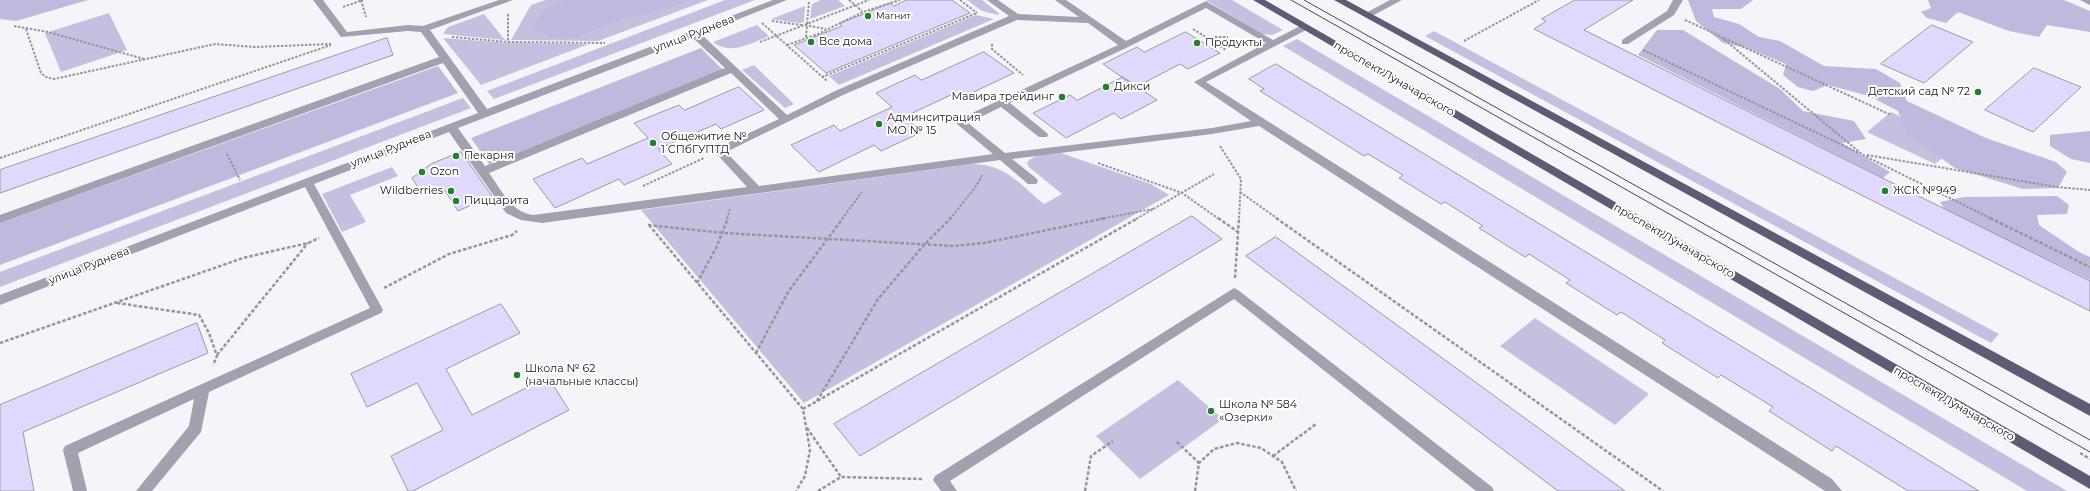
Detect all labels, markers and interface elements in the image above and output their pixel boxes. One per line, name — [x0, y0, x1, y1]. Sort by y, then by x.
marker: Магнит — [863, 11, 873, 21]
place label: Магнит — [876, 11, 911, 21]
street label: улица Руднева — [652, 13, 736, 55]
place label: Все дома — [819, 35, 872, 49]
place label: Продукты — [1205, 36, 1262, 50]
marker: Все дома — [806, 37, 816, 47]
marker: Продукты — [1192, 38, 1202, 48]
street label: проспект Луначарского — [1331, 39, 1457, 119]
place label: Дикси — [1114, 80, 1150, 94]
marker: Дикси — [1101, 82, 1111, 92]
place label: Детский сад № 72 — [1868, 85, 1970, 99]
marker: Детский сад № 72 — [1973, 87, 1983, 97]
place label: Мавира трейдинг — [951, 90, 1054, 104]
marker: Мавира трейдинг — [1057, 92, 1067, 102]
place label: Админситрация МО № 15 — [887, 111, 981, 137]
marker: Админситрация МО № 15 — [874, 119, 884, 129]
street label: улица Руднева — [349, 128, 433, 170]
place label: Общежитие № 1 СПбГУПТД — [661, 130, 747, 156]
marker: Общежитие № 1 СПбГУПТД — [648, 138, 658, 148]
place label: Пекарня — [464, 149, 514, 163]
marker: Пекарня — [451, 151, 461, 161]
place label: Ozon — [430, 165, 459, 179]
marker: Ozon — [417, 167, 427, 177]
place label: Wildberries — [380, 184, 443, 198]
place label: ЖСК №949 — [1893, 184, 1956, 198]
marker: Wildberries — [446, 186, 456, 196]
marker: ЖСК №949 — [1880, 186, 1890, 196]
place label: Пиццарита — [464, 194, 529, 208]
marker: Пиццарита — [451, 196, 461, 206]
street label: проспект Луначарского — [1611, 201, 1737, 281]
street label: улица Руднева — [47, 245, 131, 287]
place label: Школа № 62 (начальные классы) — [525, 362, 639, 388]
street label: проспект Луначарского — [1891, 364, 2017, 444]
marker: Школа № 62 (начальные классы) — [512, 370, 522, 380]
place label: Школа № 584 «Озерки» — [1219, 398, 1297, 424]
marker: Школа № 584 «Озерки» — [1206, 406, 1216, 416]

